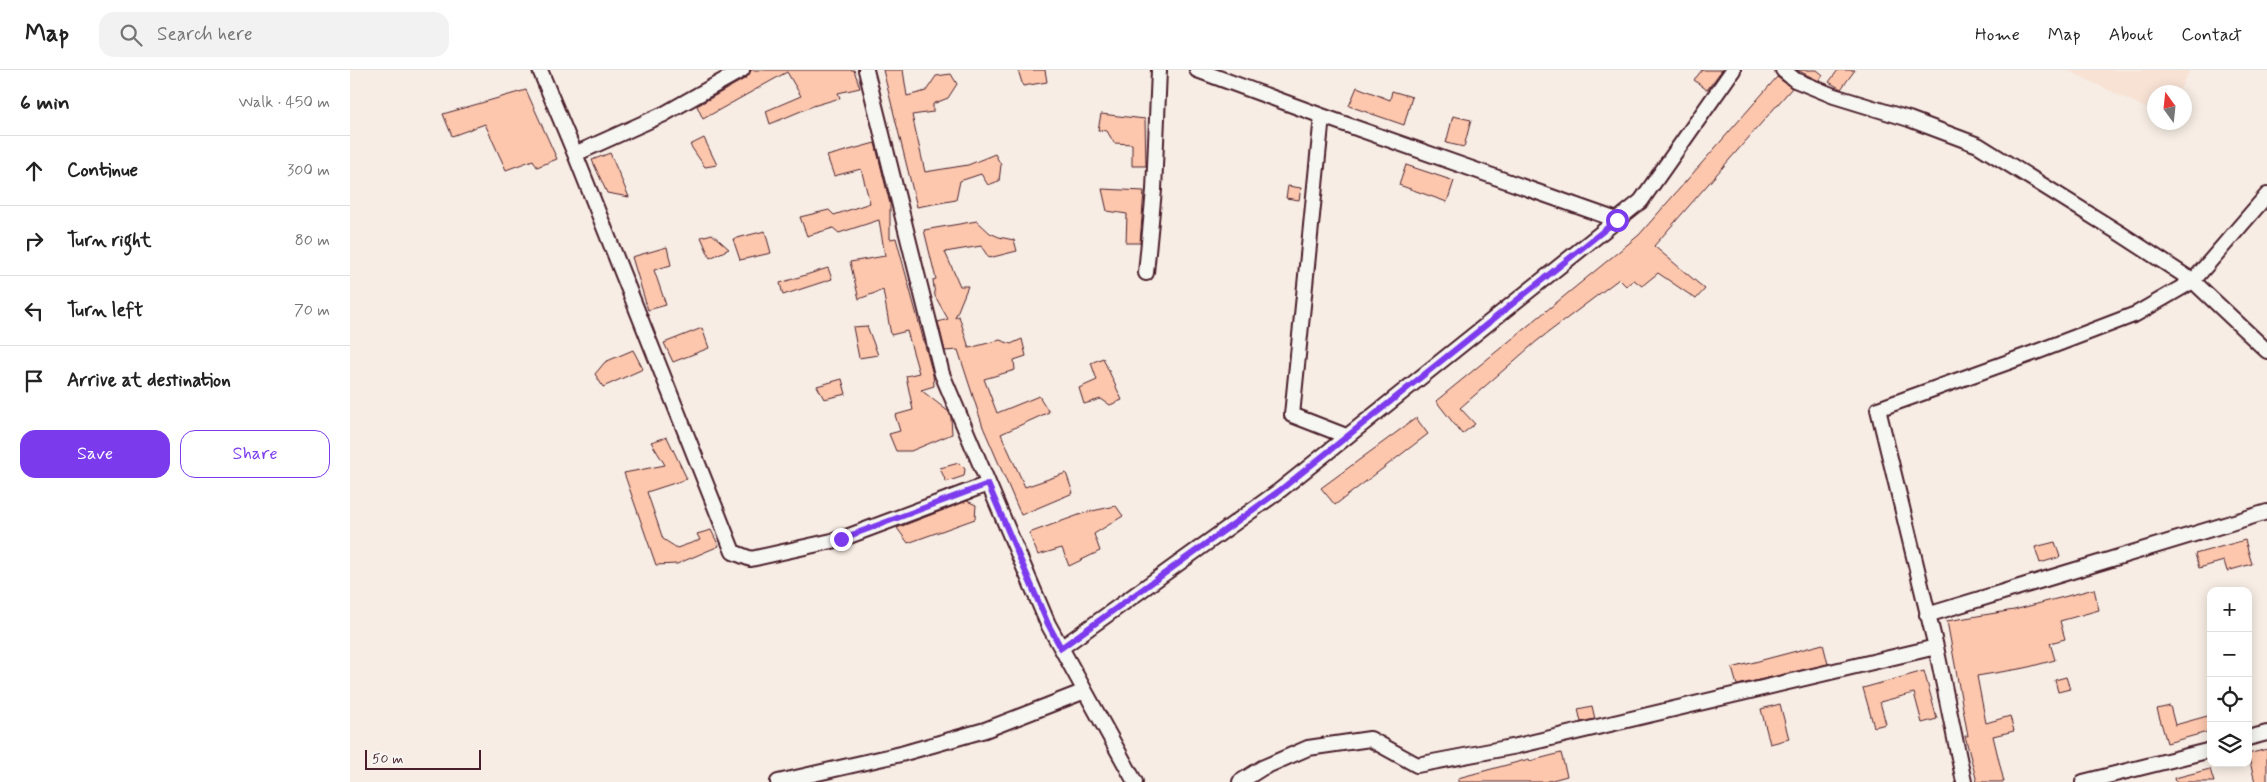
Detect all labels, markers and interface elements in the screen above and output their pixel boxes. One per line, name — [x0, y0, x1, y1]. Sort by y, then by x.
search box — [99, 12, 449, 57]
text: Map — [25, 19, 69, 50]
icon: search — [117, 21, 145, 49]
text: Search here — [157, 22, 253, 47]
text: Home — [1975, 23, 2020, 47]
text: Map — [2048, 23, 2081, 47]
text: About — [2109, 23, 2153, 47]
text: Contact — [2181, 23, 2242, 47]
north arrow — [2147, 85, 2192, 130]
text: 6 min — [20, 89, 70, 117]
text: Walk · 450 m — [239, 92, 330, 113]
icon: ahead — [20, 157, 48, 185]
text: Continue — [67, 158, 138, 183]
text: 300 m — [287, 160, 330, 181]
route start — [1606, 209, 1629, 232]
icon: right — [20, 227, 48, 255]
text: Turn right — [67, 228, 151, 253]
text: 80 m — [295, 230, 330, 251]
icon: left — [20, 297, 48, 325]
text: Turn left — [67, 298, 143, 323]
text: 70 m — [294, 300, 330, 321]
icon: arrive — [20, 367, 48, 395]
text: Arrive at destination — [67, 368, 231, 393]
button: Save — [20, 430, 170, 478]
button: Share — [180, 430, 330, 478]
route end — [830, 528, 853, 551]
map controls — [2207, 587, 2252, 767]
button: + — [2207, 587, 2252, 632]
button: − — [2207, 632, 2252, 677]
button: locate — [2207, 677, 2252, 722]
button: layers — [2207, 722, 2252, 767]
scale bar — [365, 747, 481, 770]
text: 50 m — [372, 750, 403, 768]

